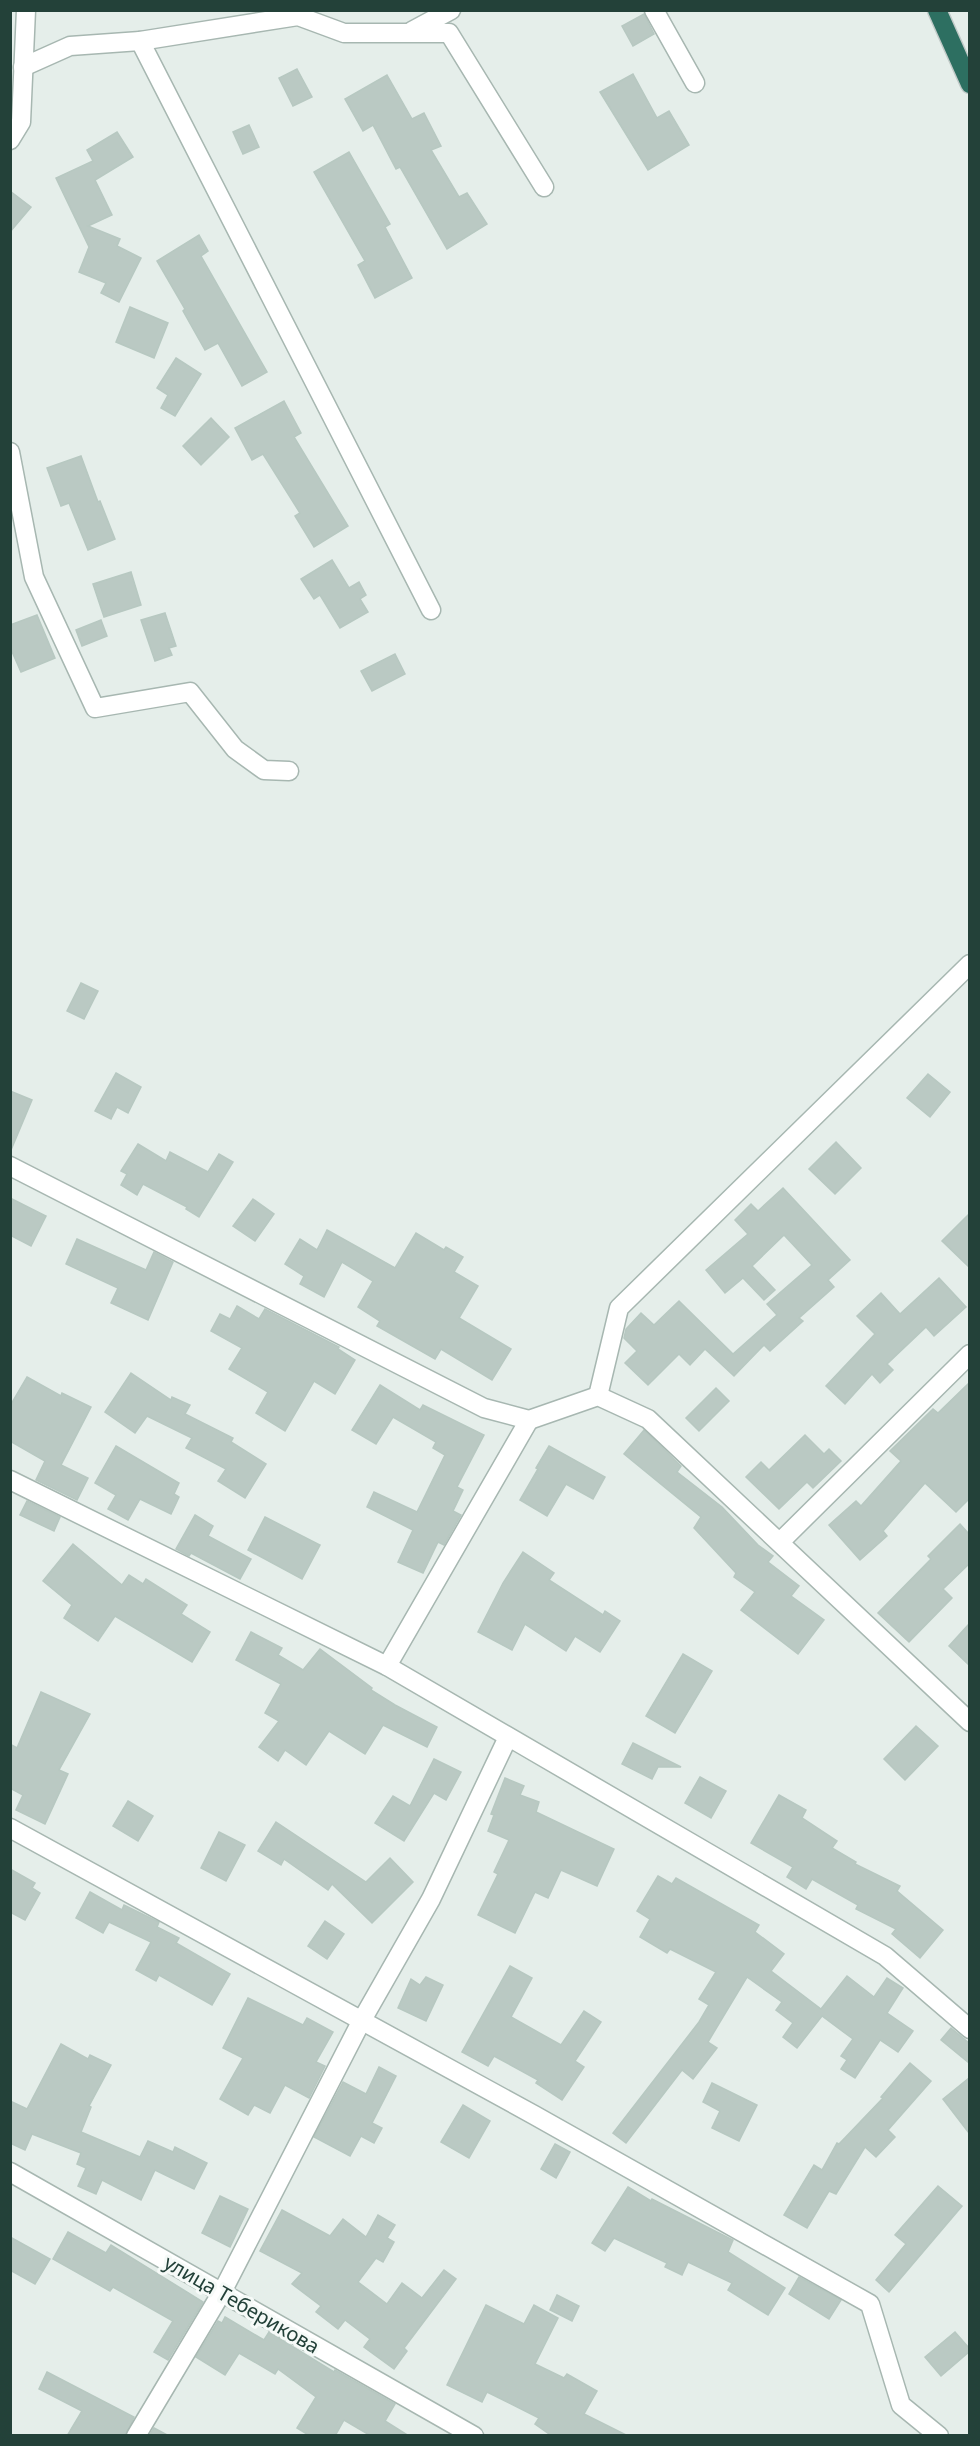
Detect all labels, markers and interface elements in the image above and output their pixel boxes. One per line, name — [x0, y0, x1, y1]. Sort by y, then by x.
street label: улица Теберикова — [159, 2248, 325, 2360]

